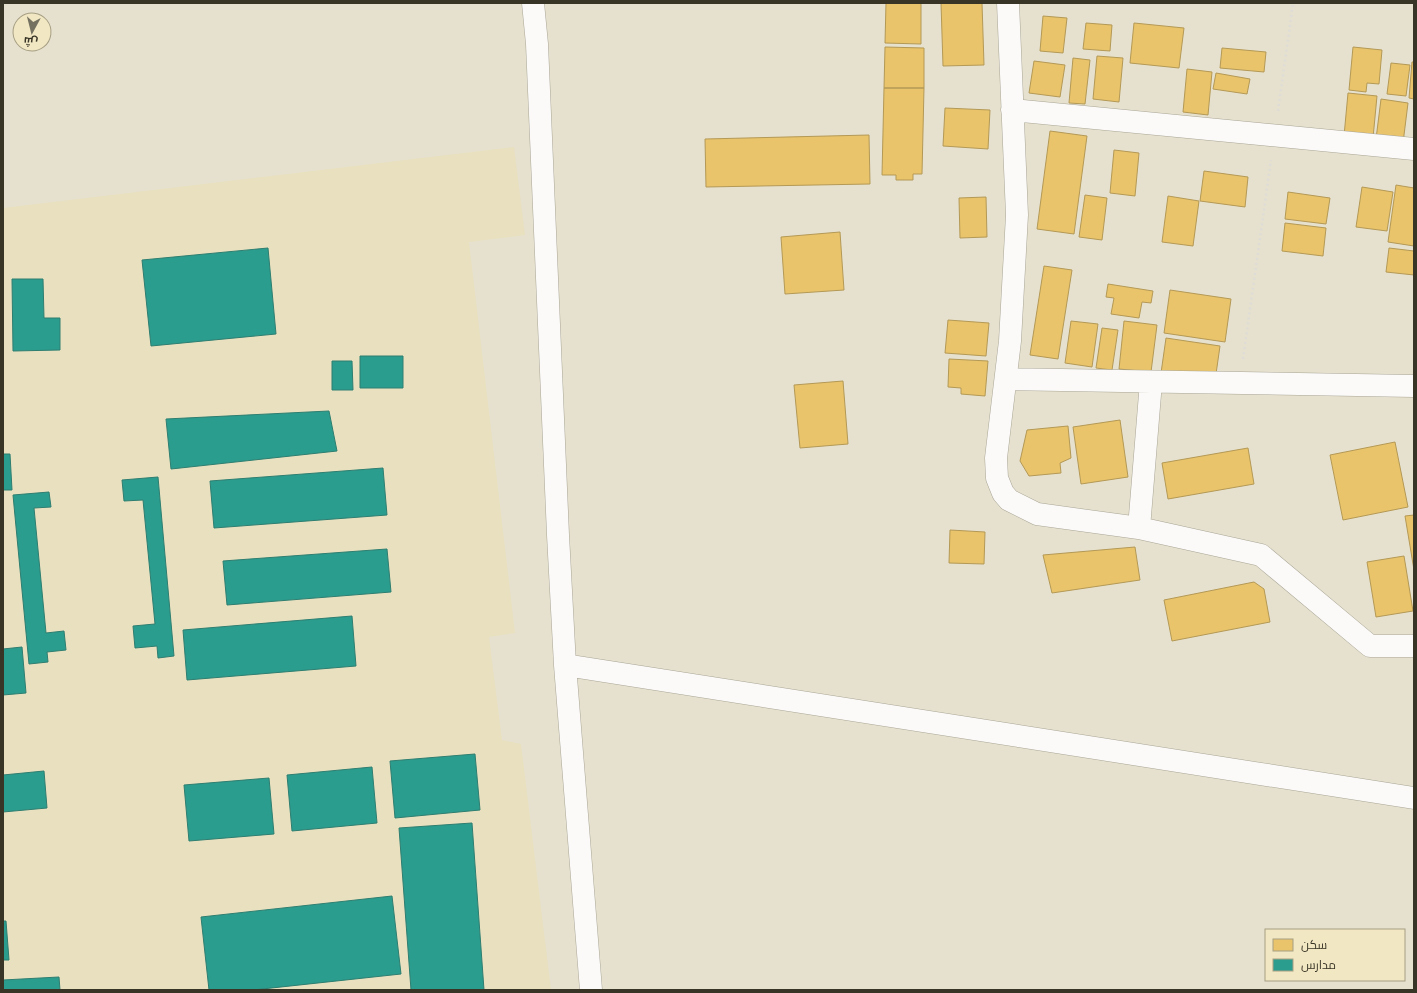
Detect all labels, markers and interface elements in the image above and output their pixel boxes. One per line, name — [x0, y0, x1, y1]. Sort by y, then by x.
north arrow — [12, 12, 52, 52]
text: ش — [23, 34, 39, 49]
legend — [1265, 929, 1405, 981]
text: سكن — [1301, 938, 1327, 952]
text: مدارس — [1301, 958, 1336, 972]

